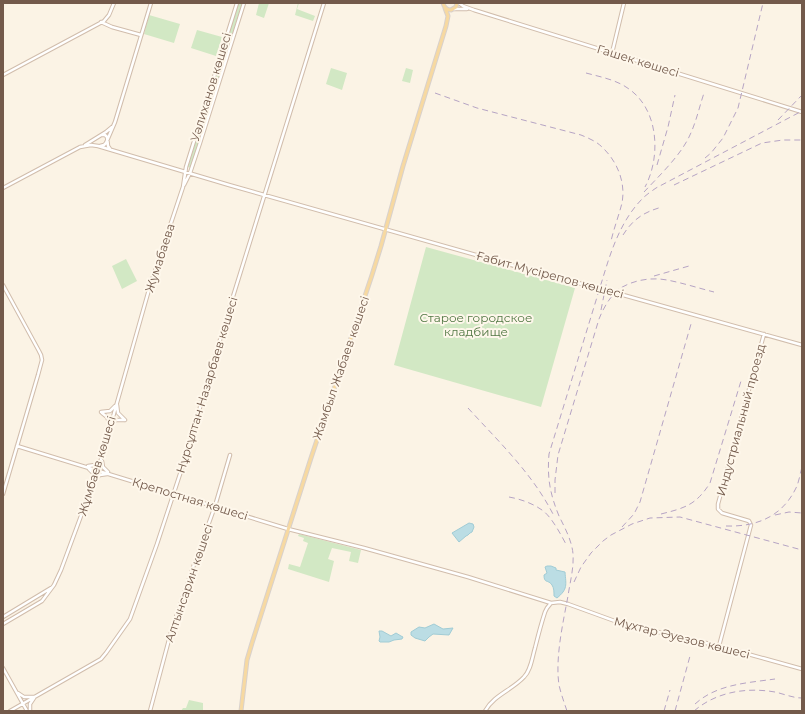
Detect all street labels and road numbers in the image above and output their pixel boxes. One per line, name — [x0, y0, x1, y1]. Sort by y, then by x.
street label: Уәлиханов көшесі — [187, 31, 234, 143]
street label: Гашек көшесі — [595, 41, 681, 80]
street label: Жумабаева — [141, 221, 178, 294]
street label: Ғабит Мүсірепов көшесі — [475, 248, 625, 301]
street label: Жамбыл Жабаев көшесі — [309, 294, 372, 442]
street label: Нұрсұлтан Назарбаев көшесі — [173, 295, 241, 475]
street label: Индустриальный проезд — [713, 342, 768, 498]
street label: Жұмбаев көшесі — [74, 414, 119, 518]
street label: Крепостная көшесі — [130, 474, 250, 523]
street label: Алтынсарин көшесі — [161, 522, 216, 644]
street label: Мұхтар Әуезов көшесі — [613, 613, 752, 662]

